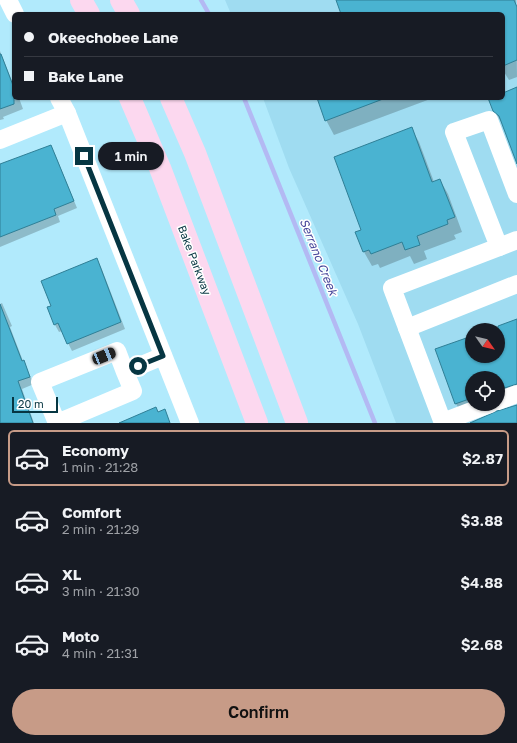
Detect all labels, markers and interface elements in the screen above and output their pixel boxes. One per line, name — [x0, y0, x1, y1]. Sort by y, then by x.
text: Okeechobee Lane — [48, 28, 178, 46]
text: Bake Lane — [48, 67, 124, 85]
callout: 1 min — [98, 142, 164, 170]
route end — [75, 147, 93, 165]
text: 1 min — [115, 148, 147, 164]
water label: Serrano Creek — [297, 216, 342, 299]
street label: Bake Parkway — [176, 223, 214, 297]
north arrow — [465, 323, 505, 363]
map controls — [465, 323, 505, 411]
car — [91, 346, 117, 366]
route start — [129, 357, 147, 375]
button: locate — [465, 371, 505, 411]
scale bar — [12, 395, 58, 414]
text: 20 m — [18, 397, 44, 410]
icon: car — [14, 440, 50, 476]
text: Economy — [62, 441, 129, 459]
text: $2.87 — [462, 449, 503, 467]
text: 1 min · 21:28 — [62, 459, 138, 475]
icon: car — [14, 502, 50, 538]
text: Comfort — [62, 503, 121, 521]
text: $3.88 — [461, 511, 503, 529]
text: 2 min · 21:29 — [62, 521, 139, 537]
icon: car — [14, 564, 50, 600]
text: XL — [62, 565, 81, 583]
text: $4.88 — [460, 573, 503, 591]
text: 3 min · 21:30 — [62, 583, 140, 599]
icon: car — [14, 626, 50, 662]
text: Moto — [62, 627, 99, 645]
text: $2.68 — [461, 635, 503, 653]
text: 4 min · 21:31 — [62, 645, 138, 661]
button: Confirm — [12, 689, 505, 735]

